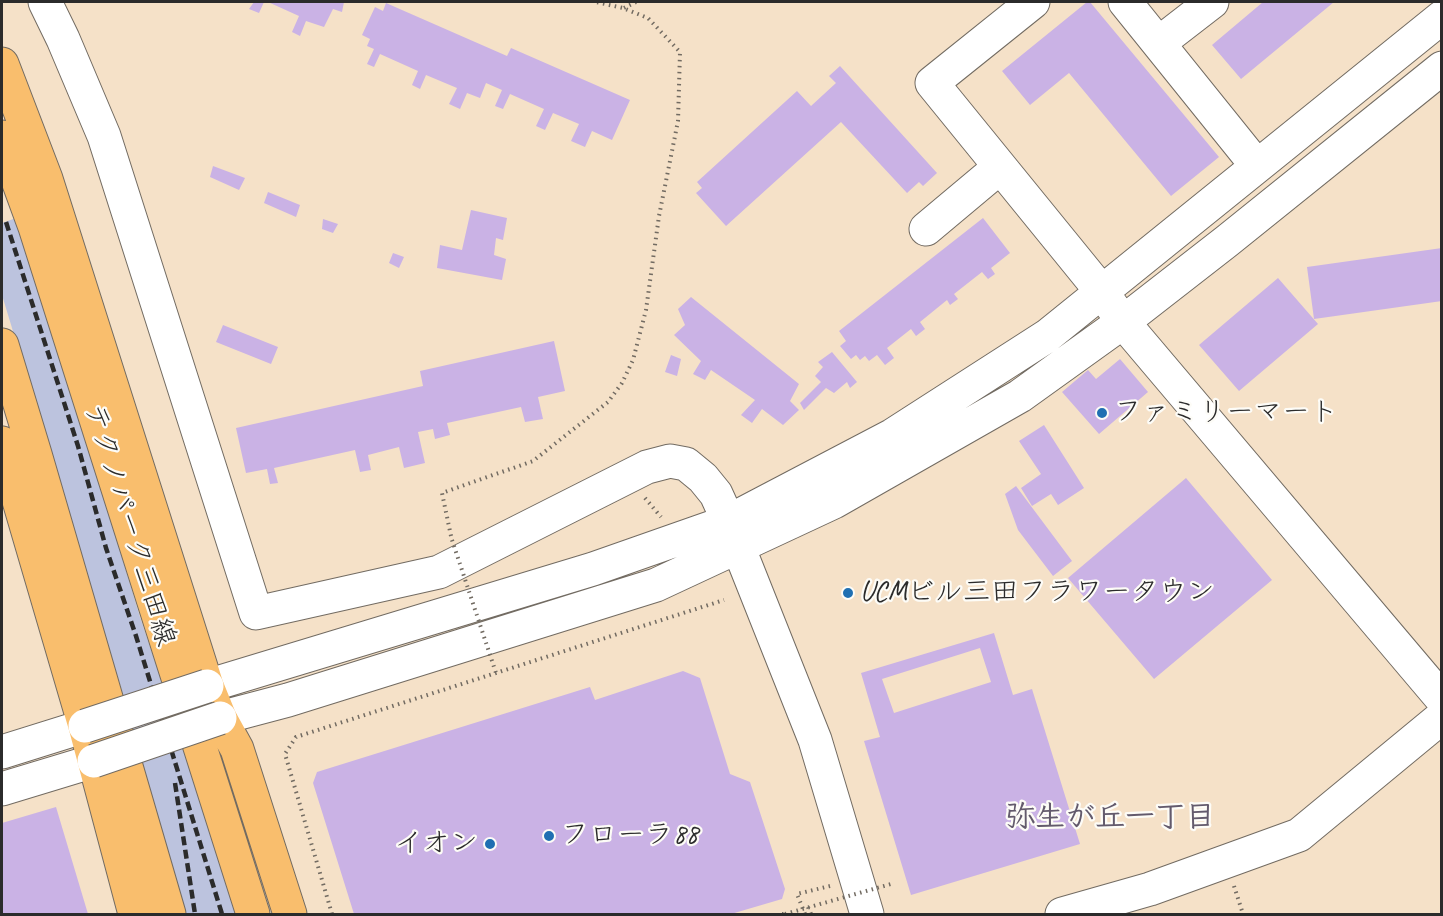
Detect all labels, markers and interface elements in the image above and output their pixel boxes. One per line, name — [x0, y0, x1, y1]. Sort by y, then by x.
place label: ファミリーマート — [1114, 396, 1338, 430]
street label: テクノパーク三田線 — [76, 400, 182, 650]
marker: ファミリーマート — [1095, 406, 1109, 420]
place label: UCMビル三田フラワータウン — [860, 576, 1215, 610]
marker: UCMビル三田フラワータウン — [841, 586, 855, 600]
district label: 弥生が丘一丁目 — [1005, 800, 1215, 836]
place label: フローラ88 — [561, 819, 698, 853]
place label: イオン — [394, 827, 478, 861]
marker: フローラ88 — [542, 829, 556, 843]
marker: イオン — [483, 837, 497, 851]

